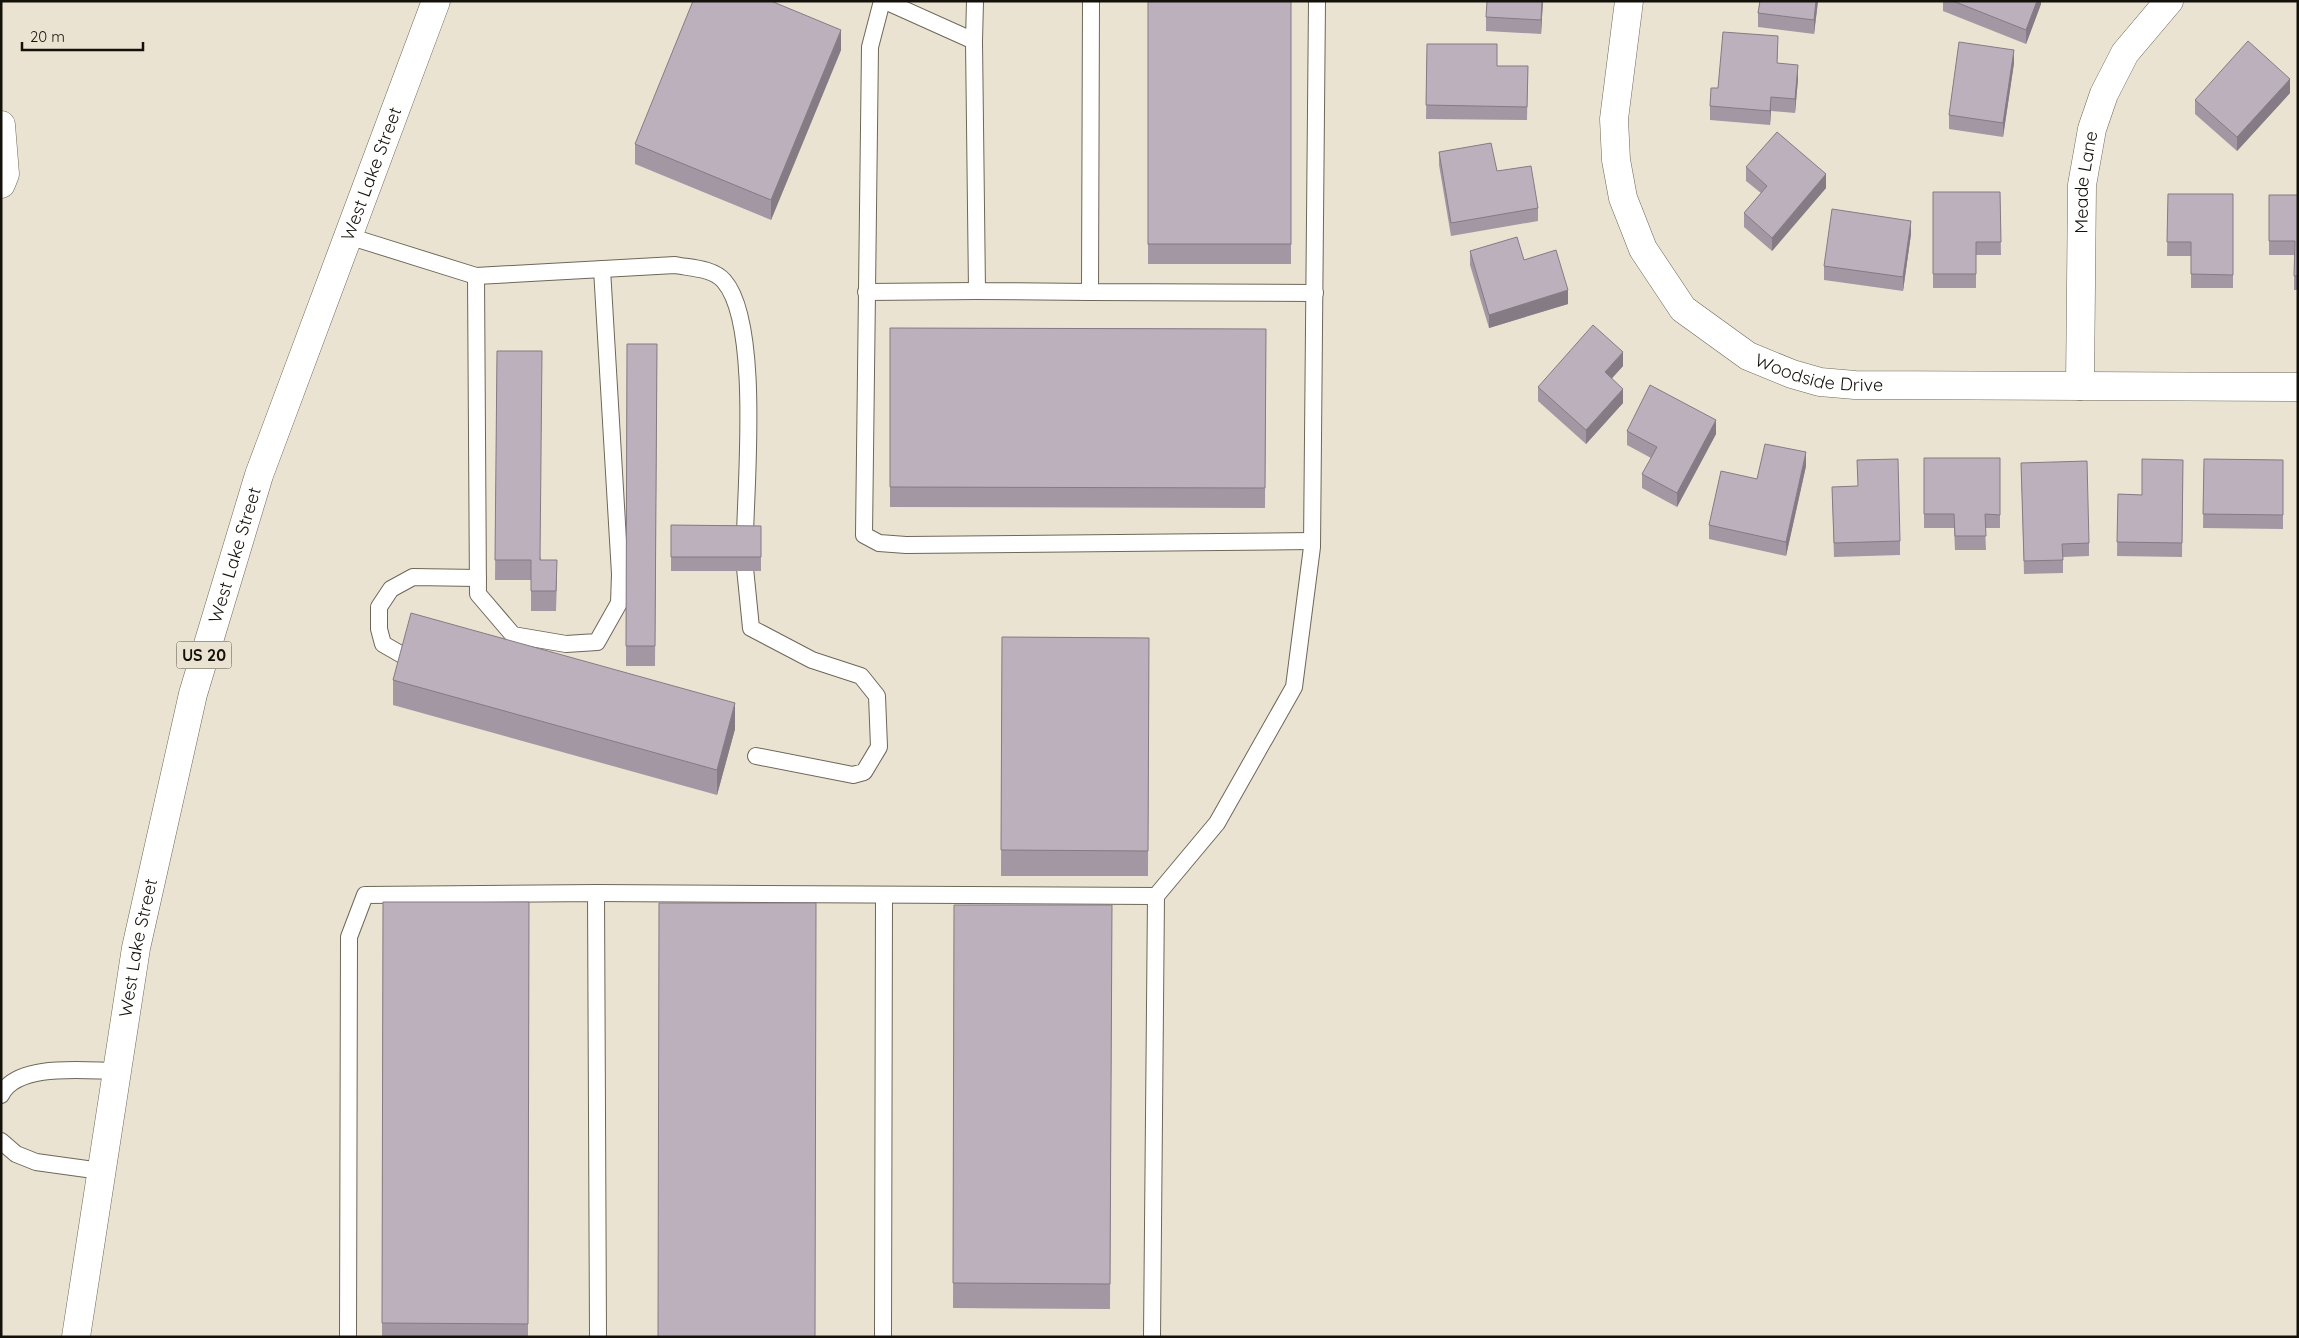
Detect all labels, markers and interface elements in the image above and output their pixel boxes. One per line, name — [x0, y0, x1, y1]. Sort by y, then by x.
scale bar — [22, 20, 144, 52]
text: 20 m — [30, 27, 65, 46]
street label: West Lake Street — [336, 104, 406, 244]
street label: Meade Lane — [2070, 129, 2102, 234]
street label: Woodside Drive — [1752, 348, 1883, 396]
street label: West Lake Street — [203, 484, 266, 626]
road number: US 20 — [176, 642, 232, 668]
street label: West Lake Street — [113, 876, 162, 1019]

